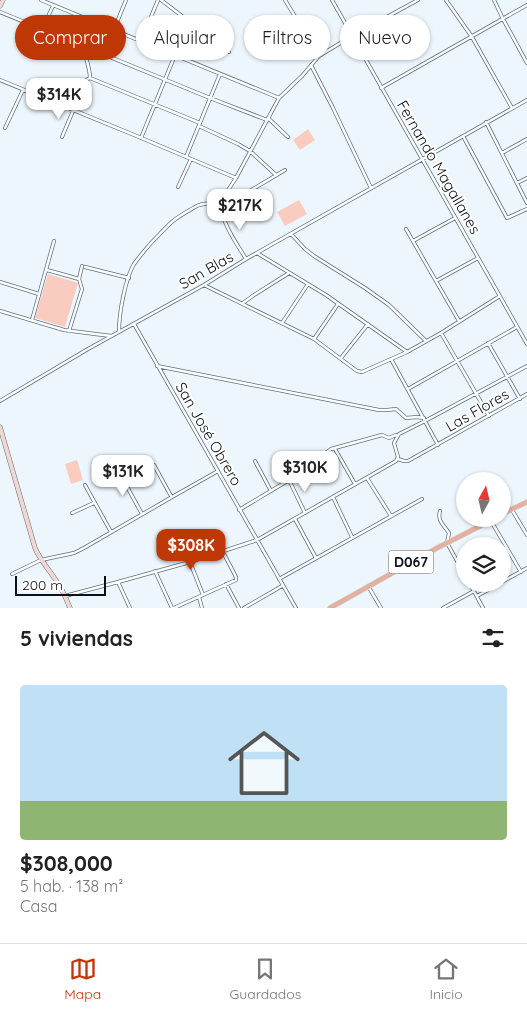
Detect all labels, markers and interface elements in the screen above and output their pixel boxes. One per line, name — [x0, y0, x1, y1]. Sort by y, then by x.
chip: Comprar — [15, 15, 126, 60]
chip: Alquilar — [136, 15, 234, 60]
chip: Filtros — [244, 15, 330, 60]
chip: Nuevo — [340, 15, 430, 60]
pin: $314K — [24, 78, 94, 120]
text: $314K — [37, 84, 81, 104]
street label: Fernando Magallanes — [393, 97, 485, 237]
pin: $217K — [205, 188, 275, 231]
text: $217K — [218, 195, 262, 215]
street label: San Blas — [175, 247, 237, 293]
street label: San José Obrero — [172, 379, 246, 489]
street label: Las Flores — [442, 384, 512, 436]
pin: $310K — [270, 450, 340, 493]
pin: $131K — [88, 454, 158, 497]
text: $310K — [283, 457, 327, 477]
text: $131K — [102, 461, 144, 481]
north arrow — [456, 472, 511, 528]
map controls — [456, 472, 511, 592]
pin: $308K — [156, 528, 226, 571]
text: $308K — [167, 535, 215, 555]
button: layers — [456, 537, 511, 592]
road number: D067 — [388, 550, 434, 574]
scale bar — [15, 573, 106, 596]
text: 200 m — [22, 576, 63, 594]
icon: filters — [479, 624, 507, 652]
text: 5 viviendas — [20, 625, 133, 651]
icon: home — [219, 718, 309, 808]
text: $308,000 — [20, 850, 113, 876]
text: 5 hab. · 138 m² — [20, 876, 123, 896]
text: Casa — [20, 896, 57, 916]
tab: Mapa — [64, 955, 101, 1003]
tab: Guardados — [229, 955, 301, 1003]
tab: Inicio — [430, 955, 463, 1003]

